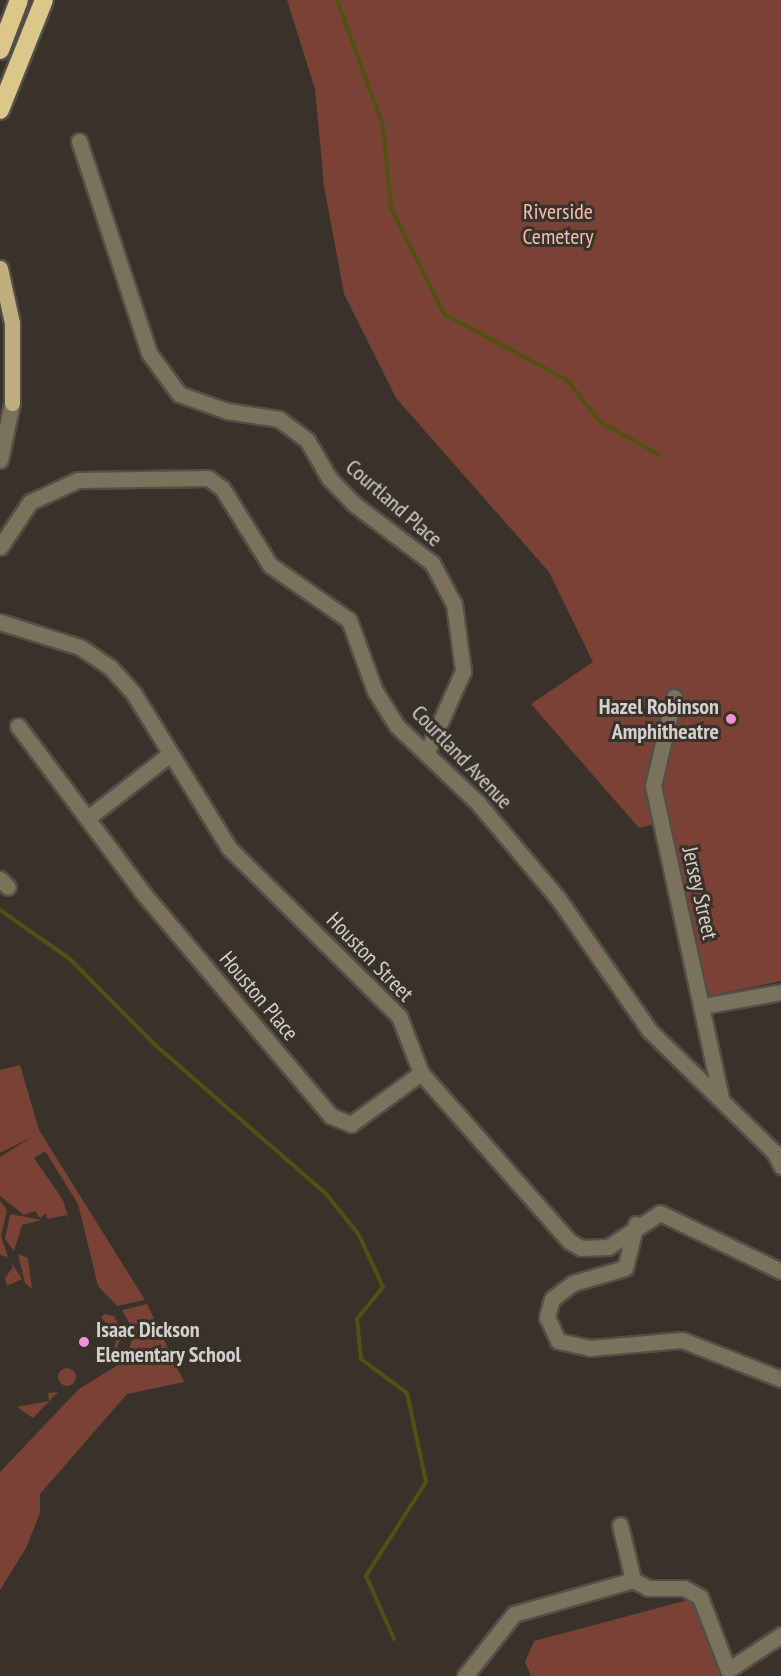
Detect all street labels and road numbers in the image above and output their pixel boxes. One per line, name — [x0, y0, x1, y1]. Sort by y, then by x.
street label: Courtland Place — [340, 454, 448, 552]
street label: Courtland Avenue — [406, 699, 518, 815]
street label: Jersey Street — [676, 844, 724, 942]
street label: Houston Street — [321, 907, 419, 1007]
street label: Houston Place — [214, 946, 304, 1046]

